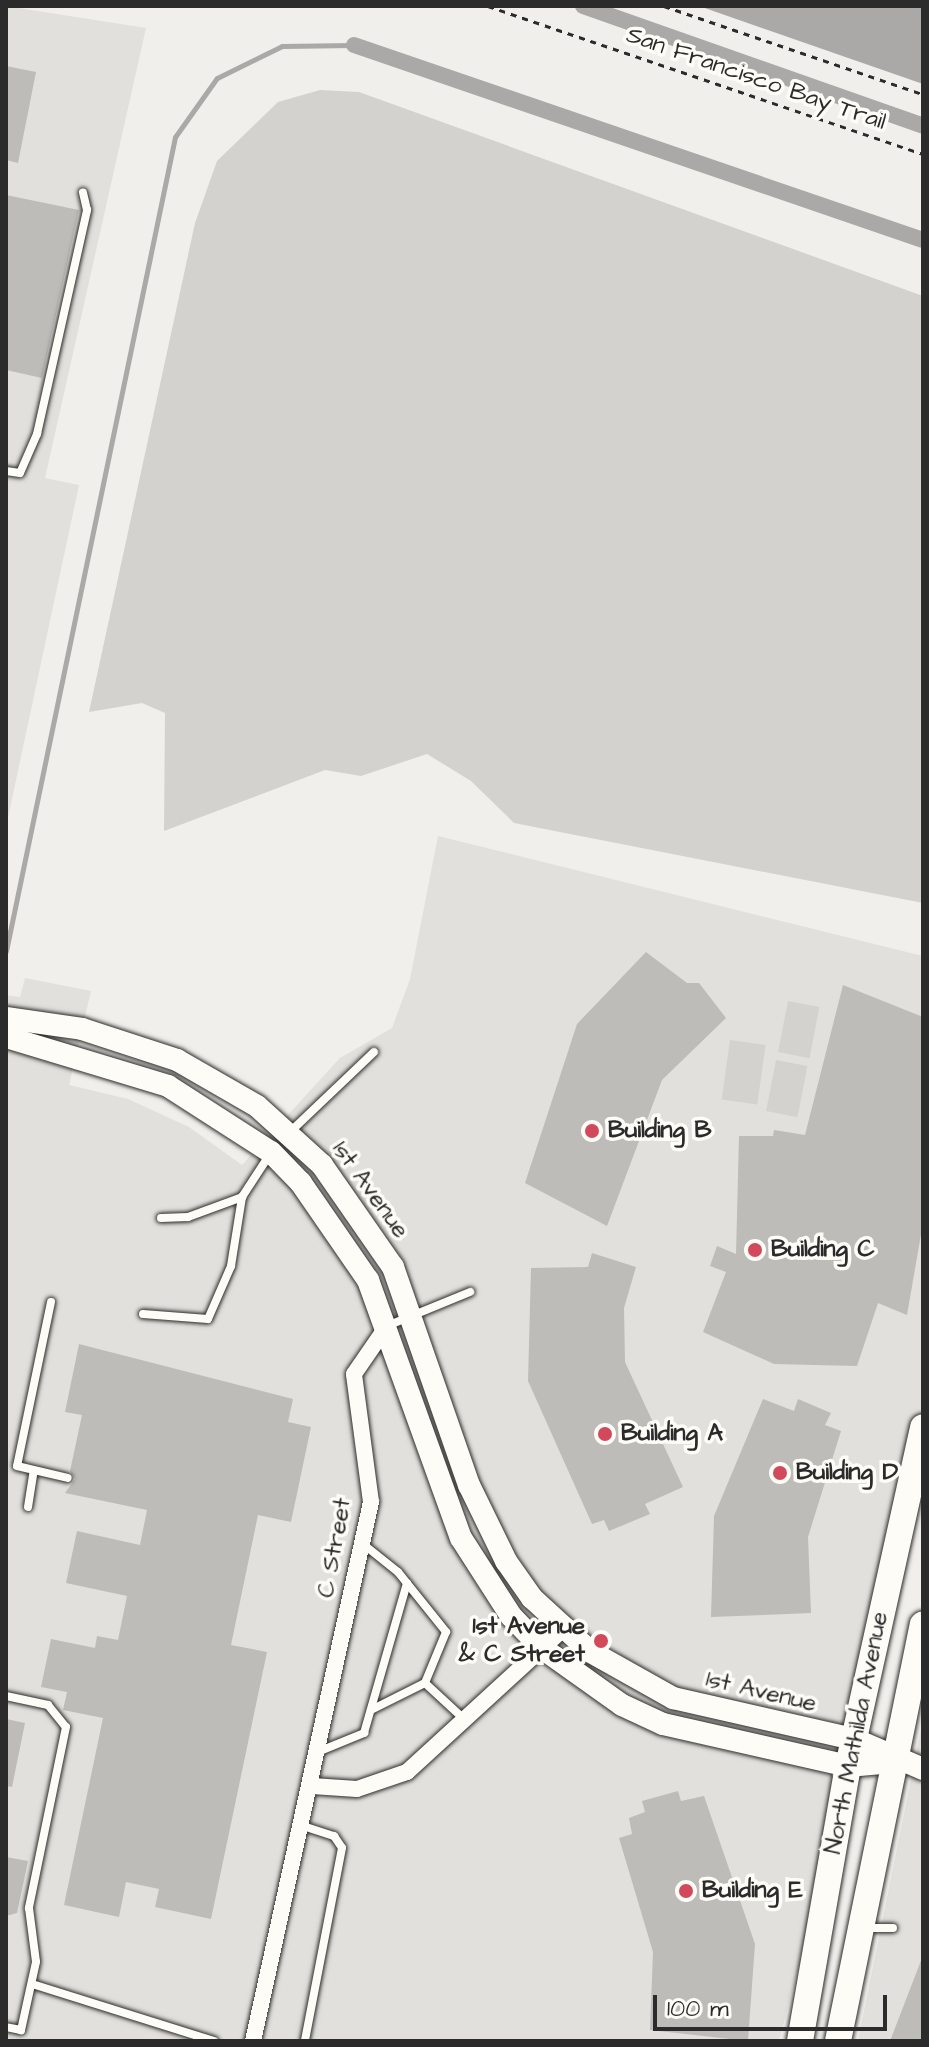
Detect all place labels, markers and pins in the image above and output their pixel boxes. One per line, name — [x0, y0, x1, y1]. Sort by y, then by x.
place label: Building B — [608, 1117, 712, 1145]
marker: Building B — [583, 1122, 601, 1140]
place label: Building C — [771, 1236, 875, 1264]
marker: Building C — [746, 1241, 764, 1259]
place label: Building A — [621, 1420, 723, 1448]
marker: Building A — [596, 1425, 614, 1443]
place label: Building D — [796, 1459, 898, 1487]
marker: Building D — [771, 1464, 789, 1482]
place label: 1st Avenue & C Street — [459, 1613, 585, 1669]
marker: 1st Avenue & C Street — [592, 1632, 610, 1650]
place label: Building E — [702, 1877, 803, 1905]
marker: Building E — [677, 1882, 695, 1900]

